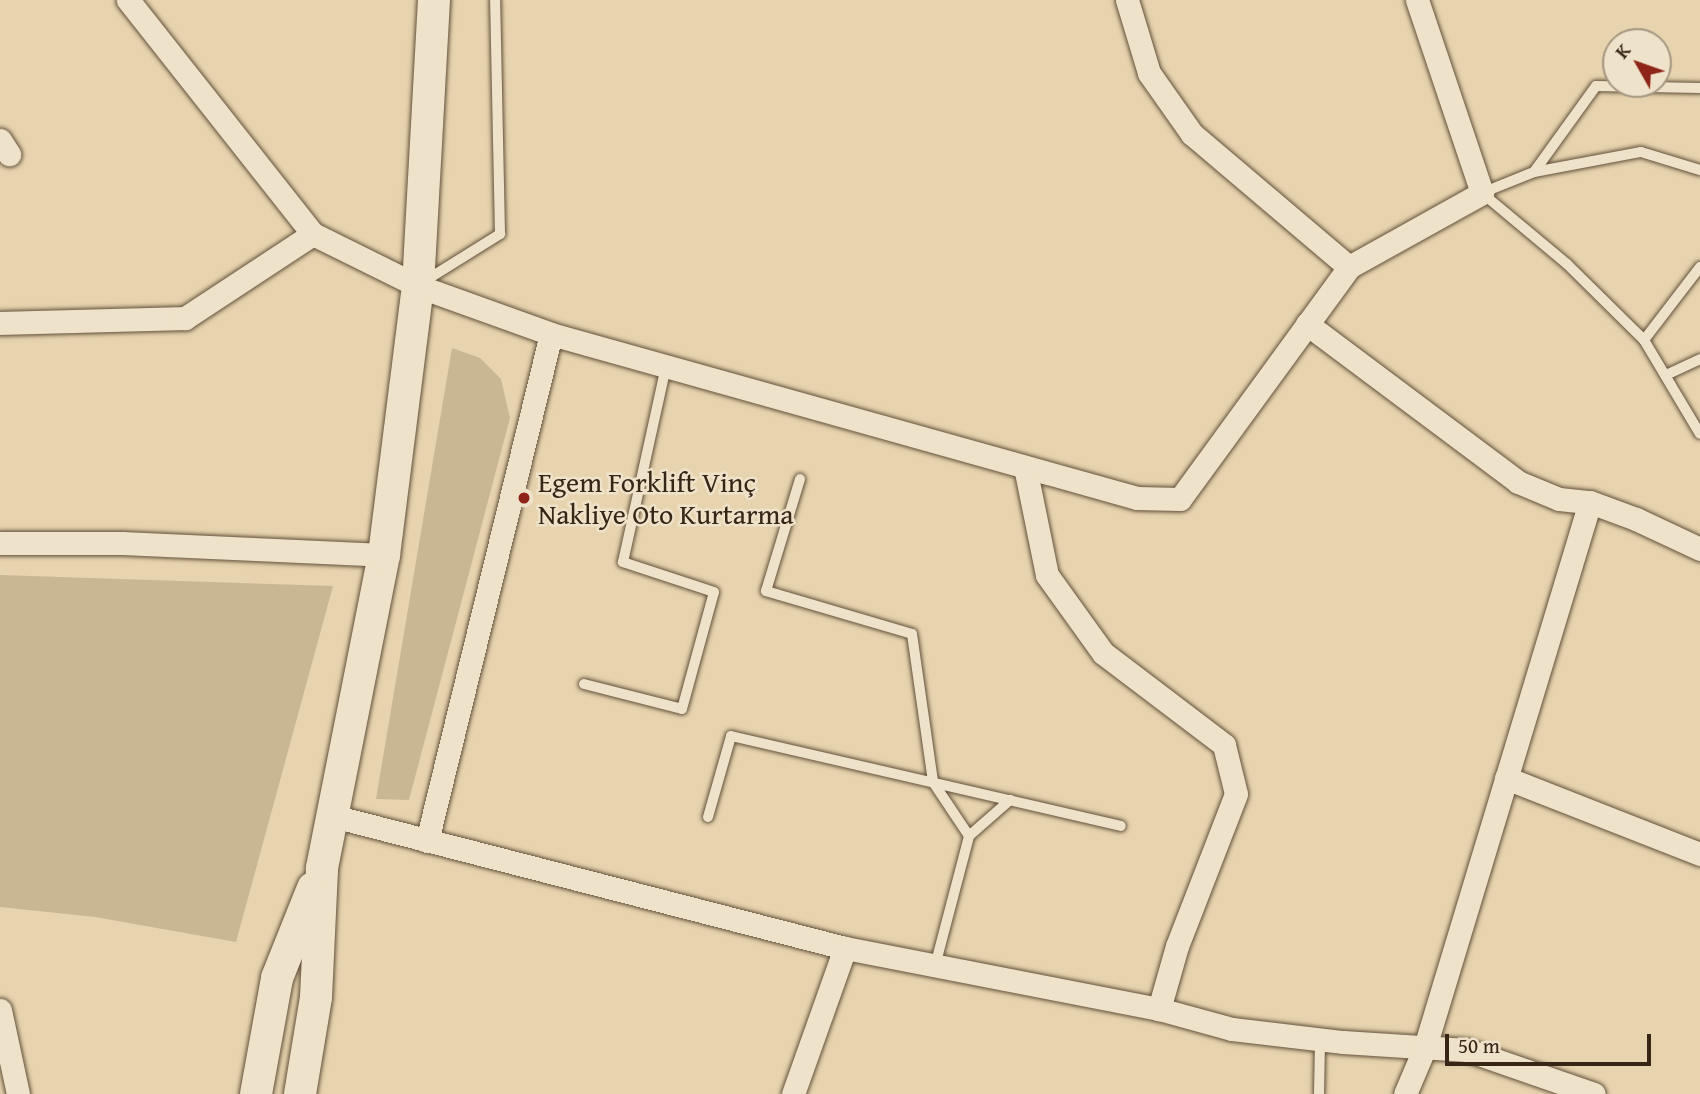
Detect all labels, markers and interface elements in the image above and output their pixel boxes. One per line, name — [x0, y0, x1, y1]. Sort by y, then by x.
north arrow — [1602, 28, 1672, 98]
text: K — [1608, 37, 1637, 64]
place label: Egem Forklift Vinç Nakliye Oto Kurtarma — [538, 465, 794, 531]
marker: Egem Forklift Vinç Nakliye Oto Kurtarma — [516, 490, 532, 506]
scale bar — [1448, 1020, 1654, 1064]
text: 50 m — [1458, 1030, 1500, 1061]

